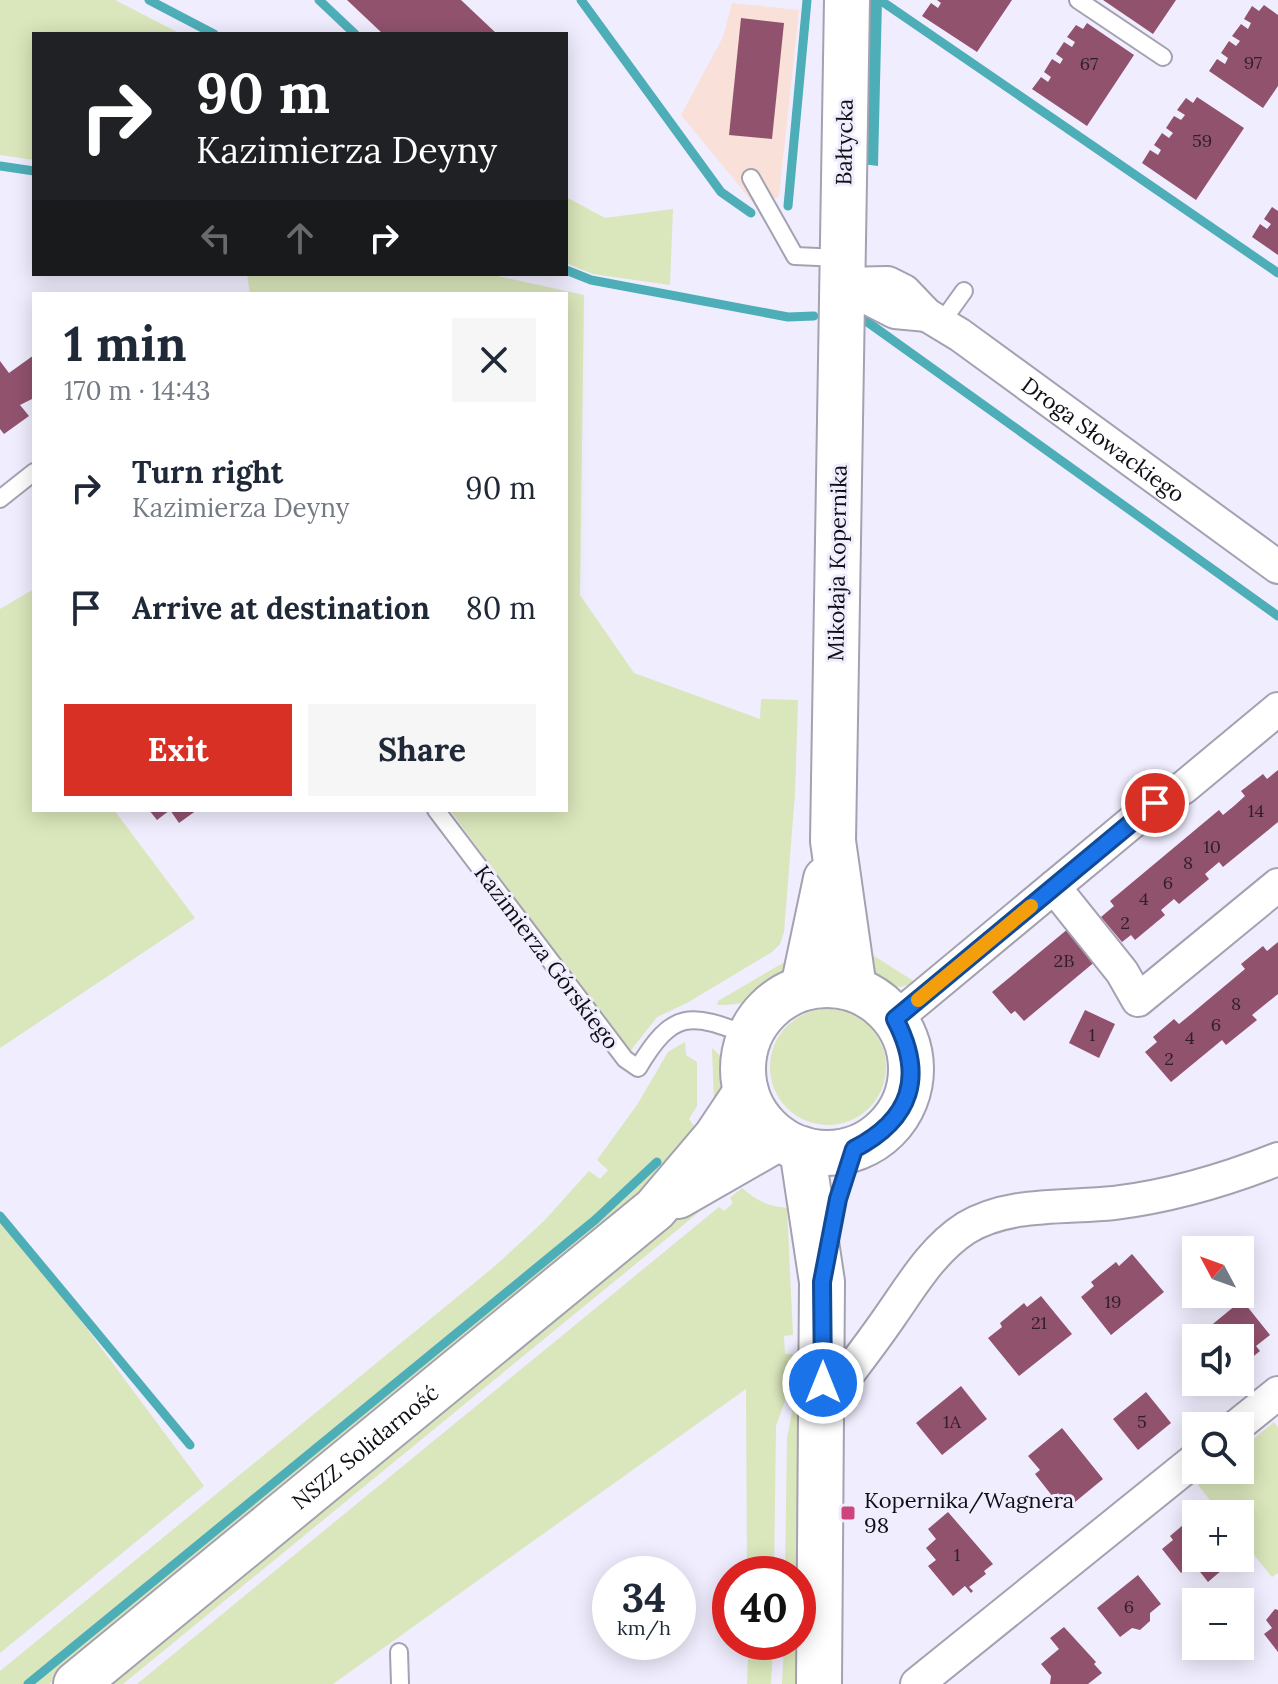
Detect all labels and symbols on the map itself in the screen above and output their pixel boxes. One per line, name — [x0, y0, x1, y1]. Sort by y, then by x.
house number: 97 — [1244, 51, 1262, 74]
house number: 67 — [1080, 52, 1098, 75]
street label: Bałtycka — [829, 99, 859, 185]
house number: 59 — [1192, 129, 1212, 152]
street label: Droga Słowackiego — [1016, 371, 1190, 508]
street label: Mikołaja Kopernika — [821, 464, 853, 662]
pin — [1121, 769, 1189, 837]
house number: 14 — [1248, 799, 1264, 822]
house number: 10 — [1203, 835, 1221, 858]
house number: 8 — [1183, 851, 1193, 874]
street label: Kazimierza Górskiego — [469, 859, 625, 1055]
house number: 6 — [1163, 871, 1173, 894]
house number: 4 — [1139, 887, 1149, 910]
house number: 2 — [1120, 911, 1130, 934]
house number: 2B — [1054, 949, 1074, 972]
house number: 8 — [1231, 992, 1241, 1015]
house number: 6 — [1211, 1013, 1221, 1036]
house number: 1 — [1089, 1023, 1095, 1046]
house number: 4 — [1185, 1026, 1195, 1049]
house number: 2 — [1164, 1047, 1174, 1070]
north arrow — [1182, 1236, 1254, 1308]
house number: 19 — [1105, 1290, 1121, 1313]
house number: 21 — [1031, 1311, 1047, 1334]
position arrow — [781, 1341, 865, 1425]
street label: NSZZ Solidarność — [286, 1378, 444, 1515]
house number: 1A — [943, 1410, 962, 1433]
house number: 5 — [1137, 1410, 1147, 1433]
place label: Kopernika/Wagnera 98 — [864, 1486, 1074, 1539]
marker: Kopernika/Wagnera 98 — [839, 1504, 857, 1522]
house number: 1 — [954, 1543, 960, 1566]
speed limit sign: 40 — [712, 1556, 816, 1660]
house number: 6 — [1124, 1595, 1134, 1618]

